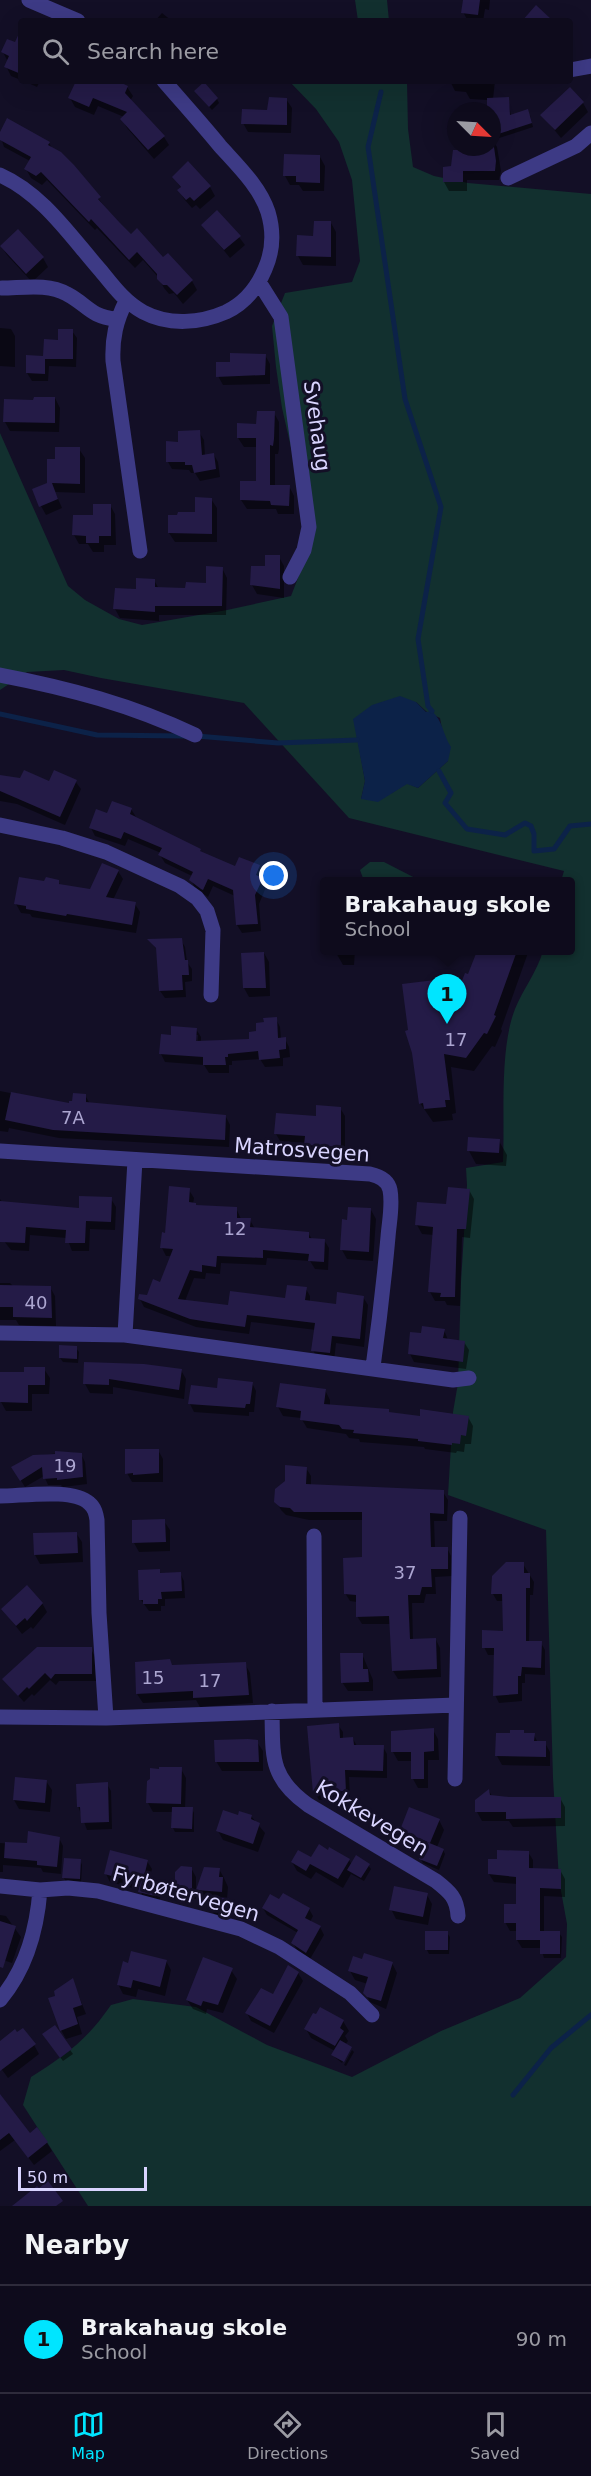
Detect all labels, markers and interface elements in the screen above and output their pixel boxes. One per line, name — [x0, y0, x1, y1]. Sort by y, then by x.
search box — [18, 18, 573, 84]
icon: search — [39, 35, 72, 68]
text: Search here — [87, 39, 219, 64]
north arrow — [447, 102, 501, 156]
street label: Svehaug — [299, 379, 335, 473]
your location — [259, 861, 288, 890]
popup — [320, 877, 575, 955]
text: Brakahaug skole — [344, 892, 551, 917]
text: School — [344, 917, 411, 941]
pin: 1 — [428, 974, 466, 1024]
house number: 17 — [445, 1029, 467, 1050]
house number: 7A — [61, 1107, 86, 1128]
street label: Matrosvegen — [233, 1133, 371, 1167]
house number: 12 — [224, 1218, 246, 1239]
house number: 40 — [25, 1292, 47, 1313]
house number: 19 — [54, 1455, 76, 1476]
house number: 37 — [394, 1562, 416, 1583]
house number: 15 — [142, 1667, 164, 1688]
house number: 17 — [199, 1670, 221, 1691]
street label: Kokkevegen — [311, 1775, 433, 1861]
street label: Fyrbøtervegen — [110, 1862, 262, 1926]
scale bar — [18, 2164, 147, 2192]
text: 50 m — [27, 2168, 68, 2187]
text: Nearby — [24, 2230, 129, 2260]
text: Brakahaug skole — [81, 2315, 287, 2340]
text: 1 — [37, 2327, 50, 2351]
text: 90 m — [516, 2327, 567, 2351]
text: School — [81, 2340, 147, 2364]
tab: Map — [71, 2408, 105, 2463]
tab: Directions — [247, 2408, 328, 2463]
tab: Saved — [470, 2408, 520, 2463]

